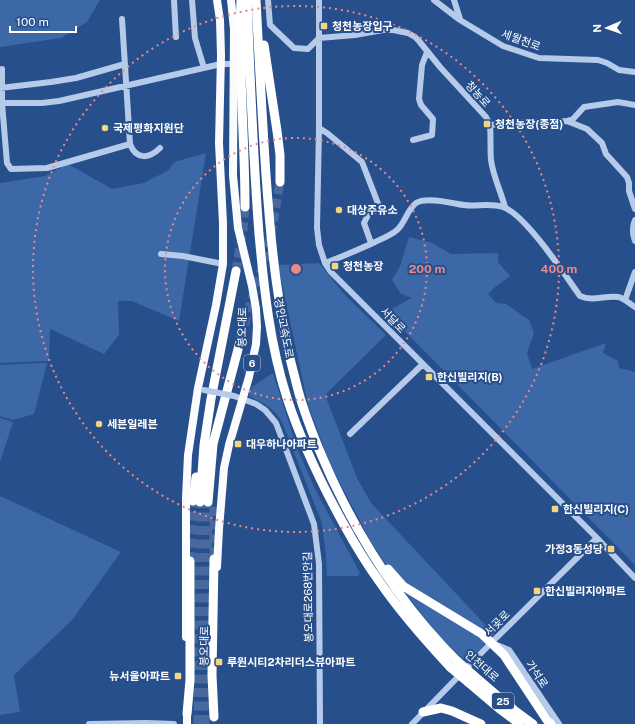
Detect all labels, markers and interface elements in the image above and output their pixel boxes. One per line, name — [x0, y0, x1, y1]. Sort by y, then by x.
scale bar — [10, 8, 76, 34]
north arrow — [587, 8, 627, 48]
text: 100 m — [16, 15, 49, 29]
place label: 청천농장입구 — [332, 20, 393, 32]
marker: 청천농장입구 — [319, 21, 329, 31]
text: N — [591, 24, 603, 33]
street label: 세월천로 — [500, 27, 542, 53]
street label: 청농로 — [463, 79, 493, 109]
place label: 청천농장(종점) — [495, 118, 563, 130]
marker: 청천농장(종점) — [482, 119, 492, 129]
place label: 국제평화지원단 — [113, 122, 184, 134]
marker: 국제평화지원단 — [100, 123, 110, 133]
place label: 대상주유소 — [347, 204, 398, 216]
marker: 대상주유소 — [334, 205, 344, 215]
place label: 청천농장 — [343, 260, 383, 272]
marker: 청천농장 — [330, 261, 340, 271]
centre of rings — [289, 262, 303, 276]
text: 200 m — [409, 262, 445, 276]
text: 400 m — [541, 262, 578, 276]
street label: 경인고속도로 — [272, 297, 296, 359]
street label: 서달로 — [378, 305, 408, 335]
street label: 봉오대로 — [236, 307, 248, 347]
road number: 6 — [244, 355, 260, 371]
place label: 한신빌리지(B) — [437, 371, 503, 383]
marker: 한신빌리지(B) — [424, 372, 434, 382]
place label: 세븐일레븐 — [107, 418, 158, 430]
marker: 세븐일레븐 — [94, 419, 104, 429]
place label: 대우하나아파트 — [246, 438, 317, 450]
marker: 대우하나아파트 — [233, 439, 243, 449]
place label: 한신빌리지(C) — [563, 503, 629, 515]
marker: 한신빌리지(C) — [550, 504, 560, 514]
place label: 가정3동성당 — [545, 543, 603, 555]
marker: 가정3동성당 — [606, 544, 616, 554]
street label: 봉오대로268번안길 — [301, 551, 315, 643]
place label: 한신빌리지아파트 — [545, 585, 626, 597]
marker: 한신빌리지아파트 — [532, 586, 542, 596]
street label: 서곶로 — [482, 608, 512, 638]
street label: 봉오대로 — [198, 626, 210, 666]
street label: 인천대로 — [463, 648, 501, 684]
place label: 루원시티2차리더스뷰아파트 — [227, 656, 355, 668]
marker: 루원시티2차리더스뷰아파트 — [214, 657, 224, 667]
street label: 가석로 — [524, 658, 550, 690]
place label: 뉴서울아파트 — [109, 670, 170, 682]
marker: 뉴서울아파트 — [173, 671, 183, 681]
road number: 25 — [492, 693, 514, 709]

